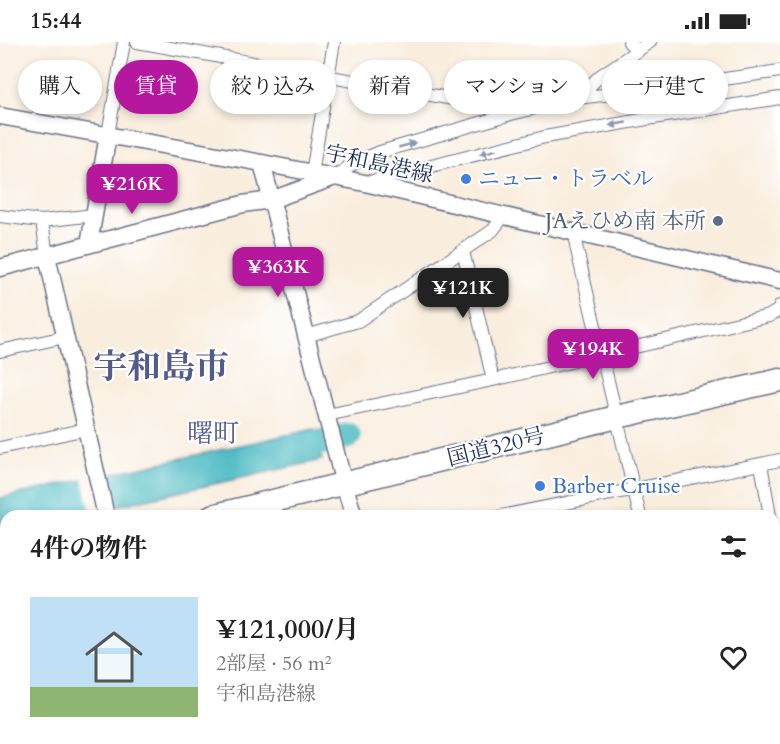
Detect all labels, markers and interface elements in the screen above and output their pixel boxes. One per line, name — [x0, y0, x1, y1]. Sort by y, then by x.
text: 15:44 — [30, 6, 81, 36]
chip: 購入 — [18, 60, 102, 114]
chip: 賃貸 — [114, 60, 198, 114]
chip: 絞り込み — [210, 60, 336, 114]
chip: 新着 — [348, 60, 432, 114]
chip: マンション — [444, 60, 590, 114]
chip: 一戸建て — [602, 60, 728, 114]
one-way arrow — [609, 120, 628, 129]
street label: 宇和島港線 — [322, 138, 436, 190]
one-way arrow — [398, 140, 416, 149]
one-way arrow — [479, 148, 497, 157]
pin: ¥216K — [90, 164, 174, 215]
place label: ニュー・トラベル — [478, 164, 654, 194]
text: ¥216K — [101, 170, 163, 197]
marker: ニュー・トラベル — [459, 172, 473, 186]
place label: JAえひめ南 本所 — [542, 206, 706, 236]
marker: JAえひめ南 本所 — [711, 214, 725, 228]
pin: ¥363K — [236, 247, 320, 298]
text: ¥363K — [247, 253, 309, 280]
pin: ¥121K — [421, 268, 505, 319]
text: ¥121K — [432, 274, 494, 301]
pin: ¥194K — [551, 329, 635, 380]
text: ¥194K — [562, 335, 624, 362]
district label: 宇和島市 — [93, 344, 229, 390]
district label: 曙町 — [187, 416, 239, 451]
street label: 国道320号 — [444, 420, 548, 474]
place label: Barber Cruise — [552, 471, 681, 501]
marker: Barber Cruise — [533, 479, 547, 493]
icon: filters — [717, 530, 750, 563]
text: 4件の物件 — [30, 531, 147, 566]
text: ¥121,000/月 — [216, 612, 359, 647]
icon: home — [78, 621, 150, 693]
icon: heart — [717, 641, 750, 674]
text: 2部屋 · 56 m² — [216, 650, 332, 677]
text: 宇和島港線 — [216, 680, 316, 707]

